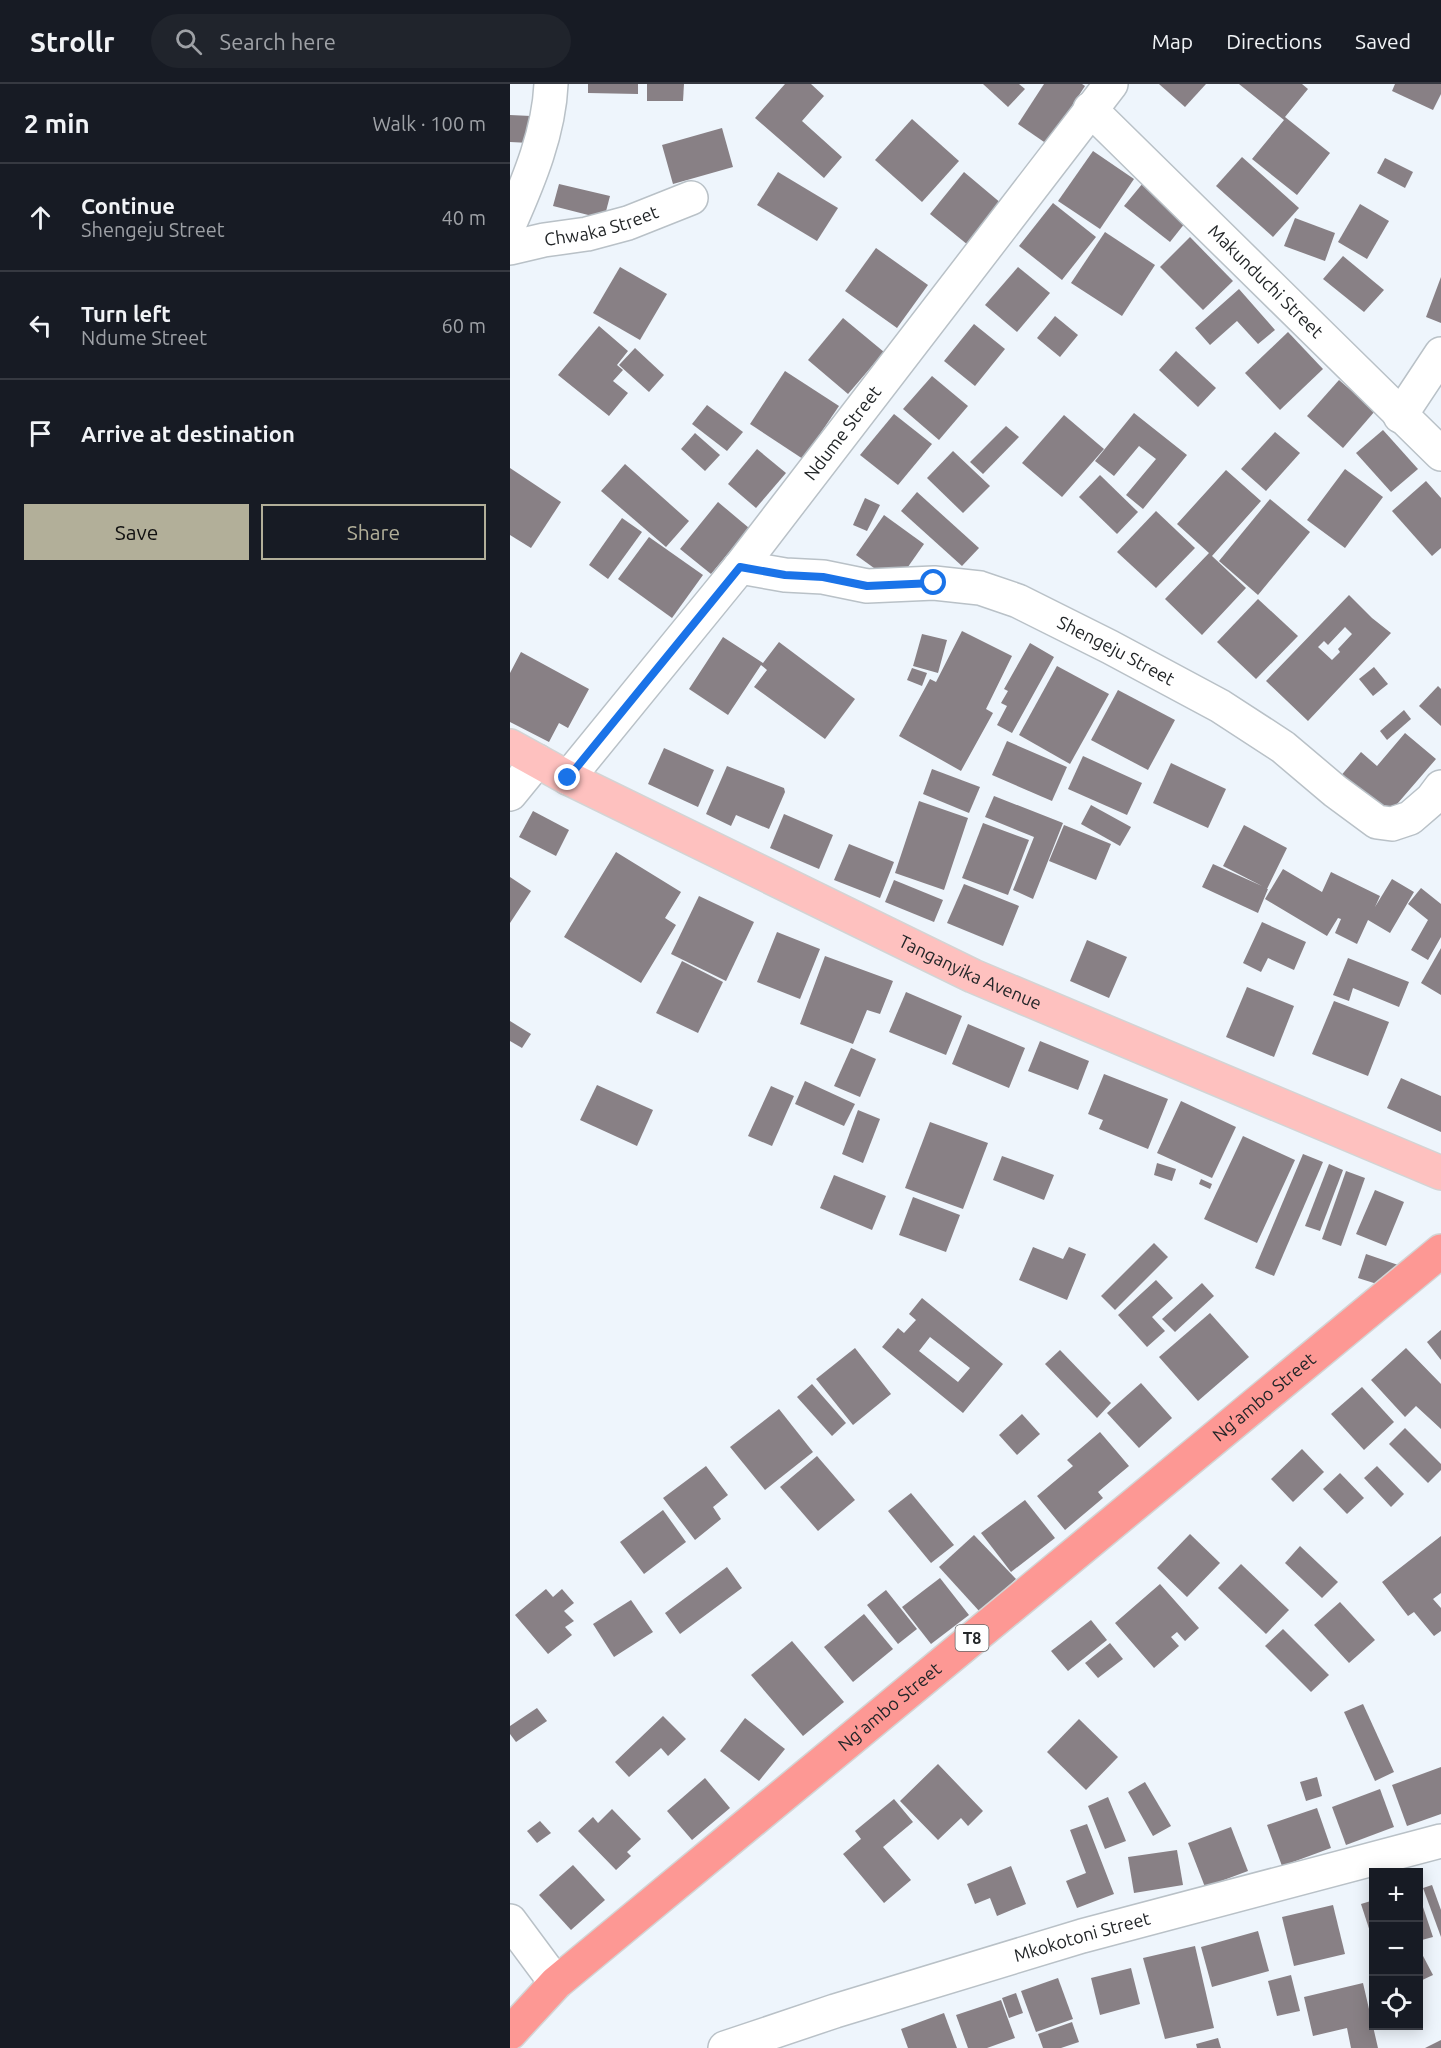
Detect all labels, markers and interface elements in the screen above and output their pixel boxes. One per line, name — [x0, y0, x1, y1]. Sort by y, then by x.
search box — [151, 14, 571, 68]
icon: search — [172, 25, 205, 58]
text: Strollr — [30, 26, 115, 57]
text: Search here — [220, 29, 336, 54]
text: Map — [1152, 29, 1193, 53]
text: Directions — [1226, 29, 1322, 53]
text: Saved — [1355, 29, 1411, 53]
text: 2 min — [24, 109, 90, 138]
text: Walk · 100 m — [373, 112, 486, 135]
text: Continue — [81, 193, 175, 218]
icon: ahead — [24, 201, 57, 234]
street label: Chwaka Street — [543, 201, 661, 249]
text: 40 m — [442, 206, 486, 229]
text: Shengeju Street — [81, 218, 225, 241]
street label: Makunduchi Street — [1205, 220, 1328, 341]
text: Turn left — [81, 301, 171, 326]
icon: left — [24, 309, 57, 342]
text: 60 m — [442, 314, 486, 337]
text: Ndume Street — [81, 326, 207, 349]
street label: Ndume Street — [799, 381, 885, 484]
icon: arrive — [24, 417, 57, 450]
text: Arrive at destination — [81, 421, 295, 446]
button: Save — [24, 504, 249, 560]
button: Share — [261, 504, 486, 560]
route start — [920, 569, 946, 595]
street label: Shengeju Street — [1054, 611, 1178, 689]
route end — [554, 764, 580, 790]
street label: Tanganyika Avenue — [896, 930, 1045, 1013]
street label: Ng’ambo Street — [1208, 1348, 1319, 1445]
road number: T8 — [956, 1625, 988, 1651]
street label: Ng’ambo Street — [834, 1658, 945, 1755]
map controls — [1369, 1868, 1423, 2030]
button: + — [1369, 1868, 1423, 1922]
street label: Mkokotoni Street — [1011, 1907, 1152, 1965]
button: − — [1369, 1922, 1423, 1976]
button: locate — [1369, 1976, 1423, 2030]

